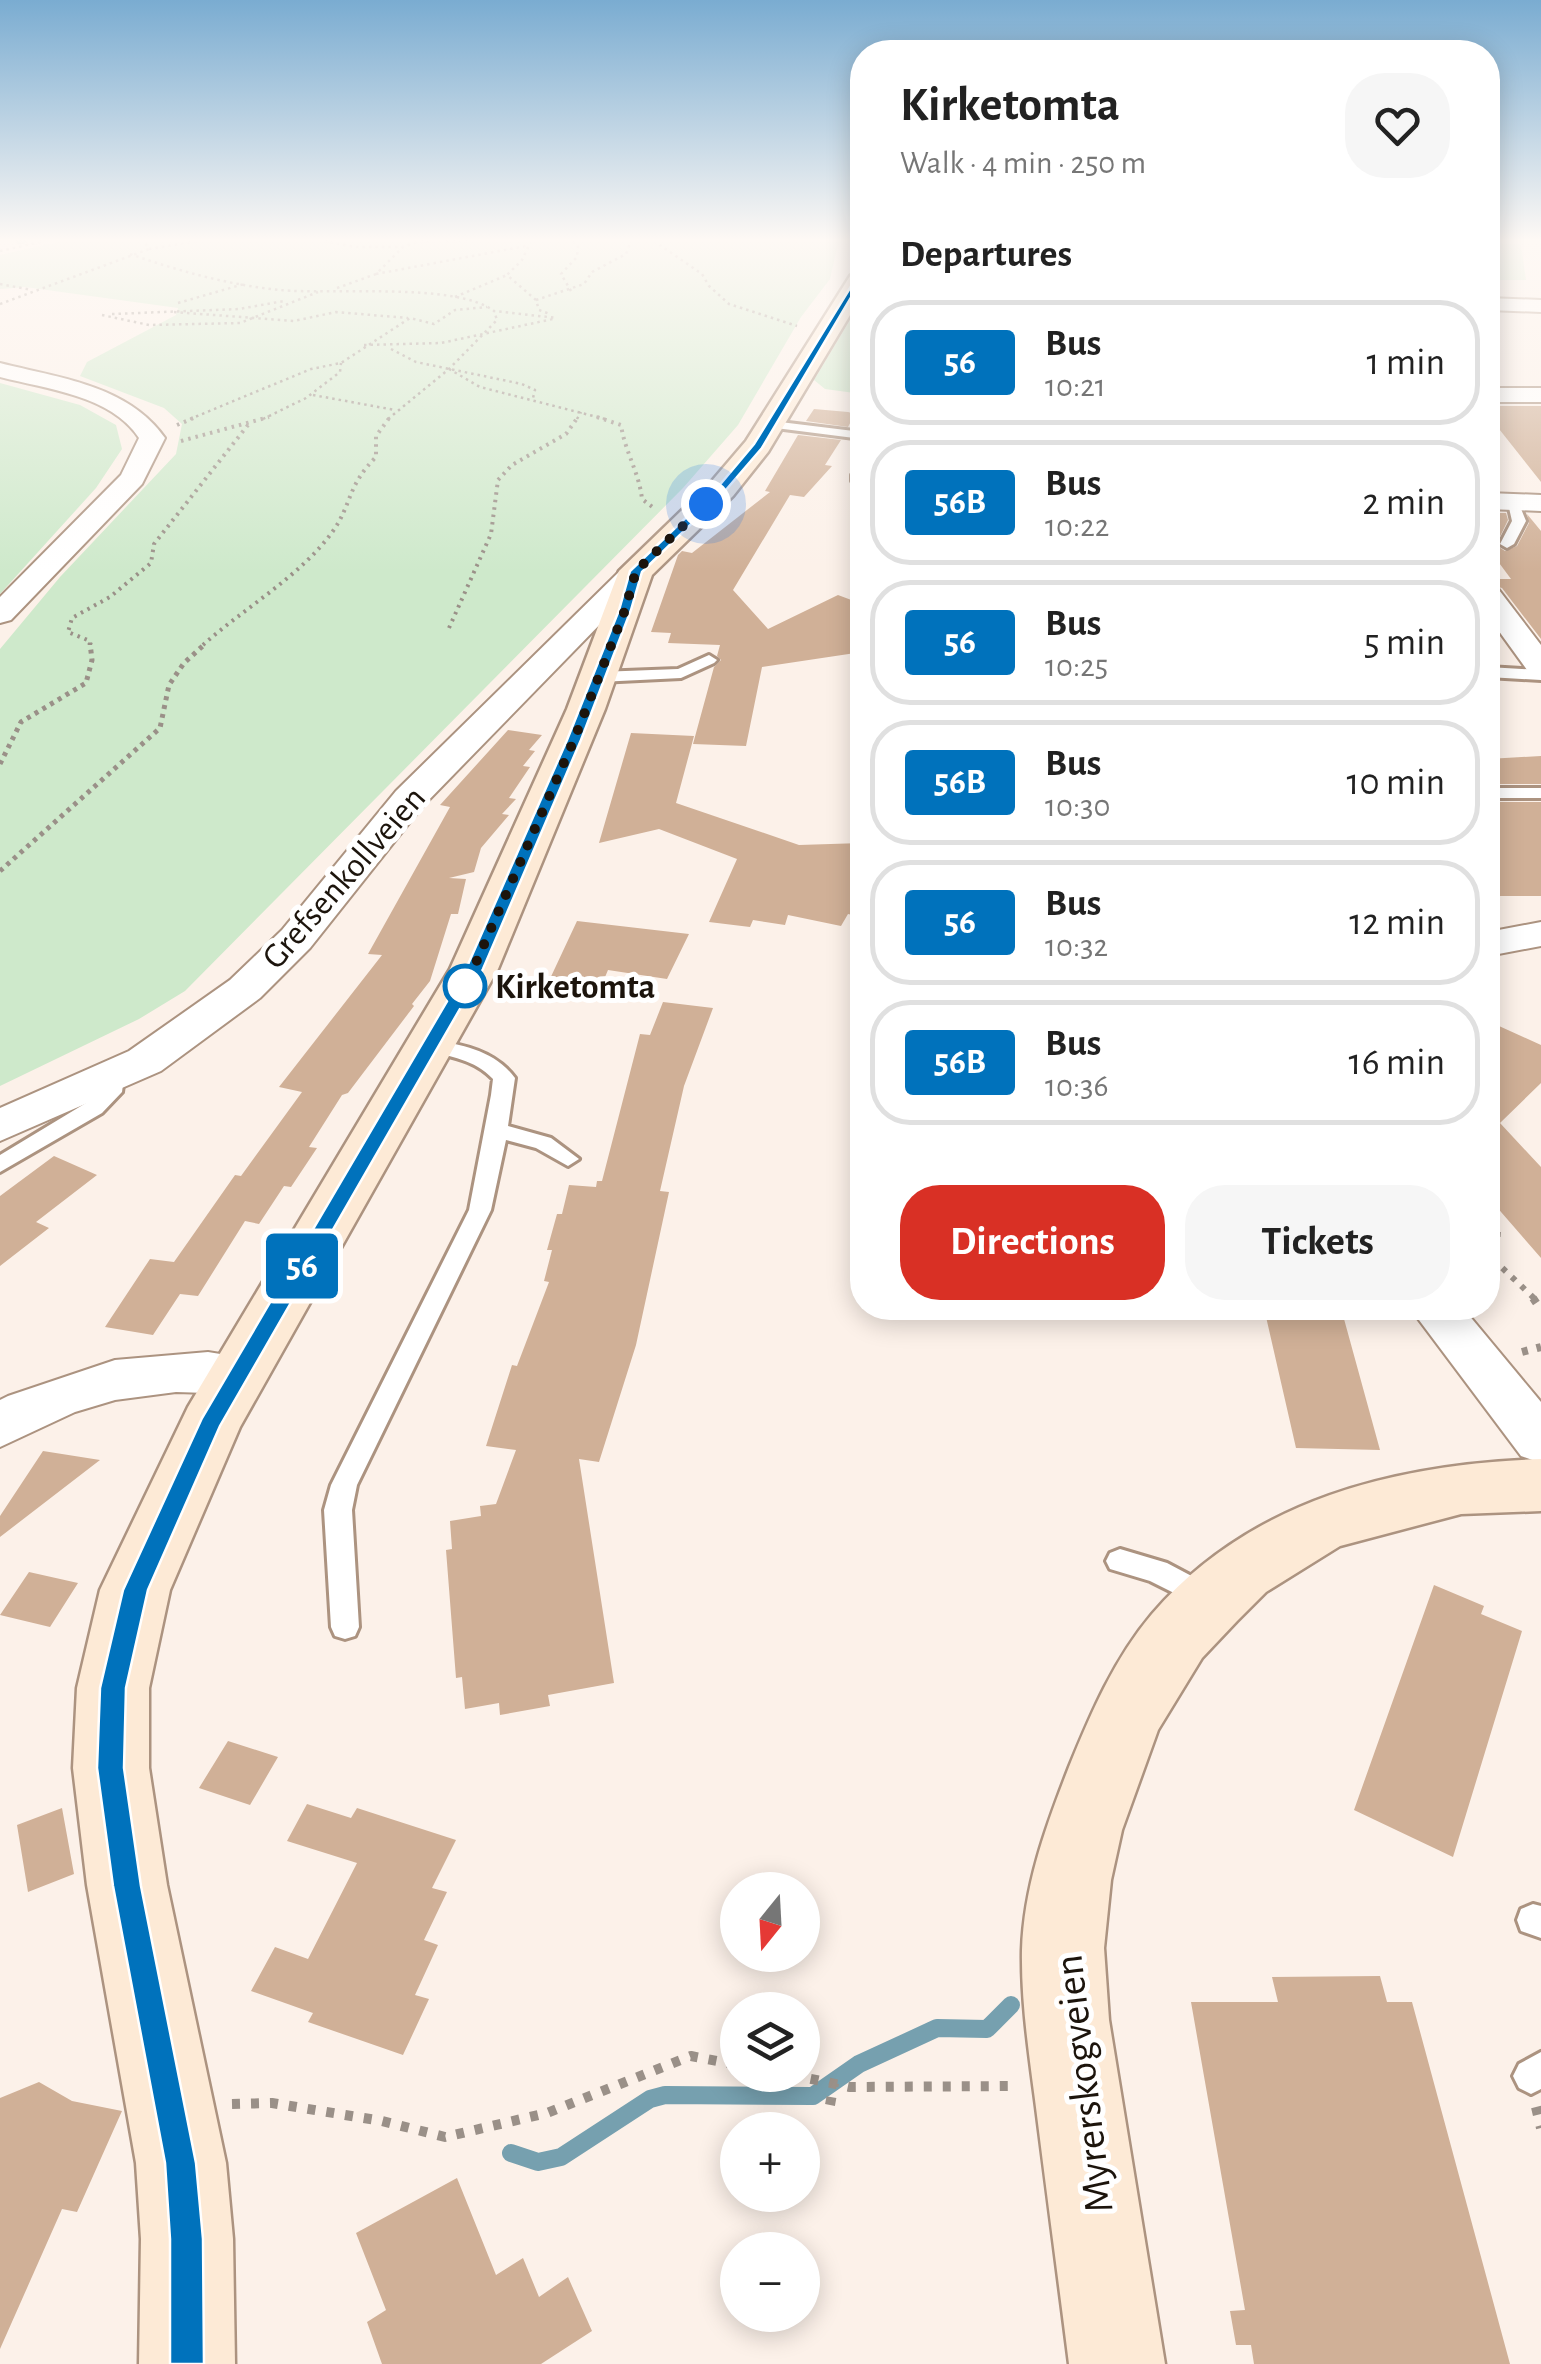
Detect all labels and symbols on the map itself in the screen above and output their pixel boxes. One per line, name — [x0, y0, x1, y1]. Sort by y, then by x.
your location — [681, 479, 731, 529]
street label: Grefsenkollveien — [256, 780, 432, 976]
marker: Kirketomta — [444, 965, 486, 1007]
place label: Kirketomta — [495, 970, 655, 1005]
line badge: 56 — [257, 1234, 347, 1298]
north arrow — [720, 1872, 820, 1972]
street label: Myrerskogveien — [1047, 1952, 1121, 2215]

